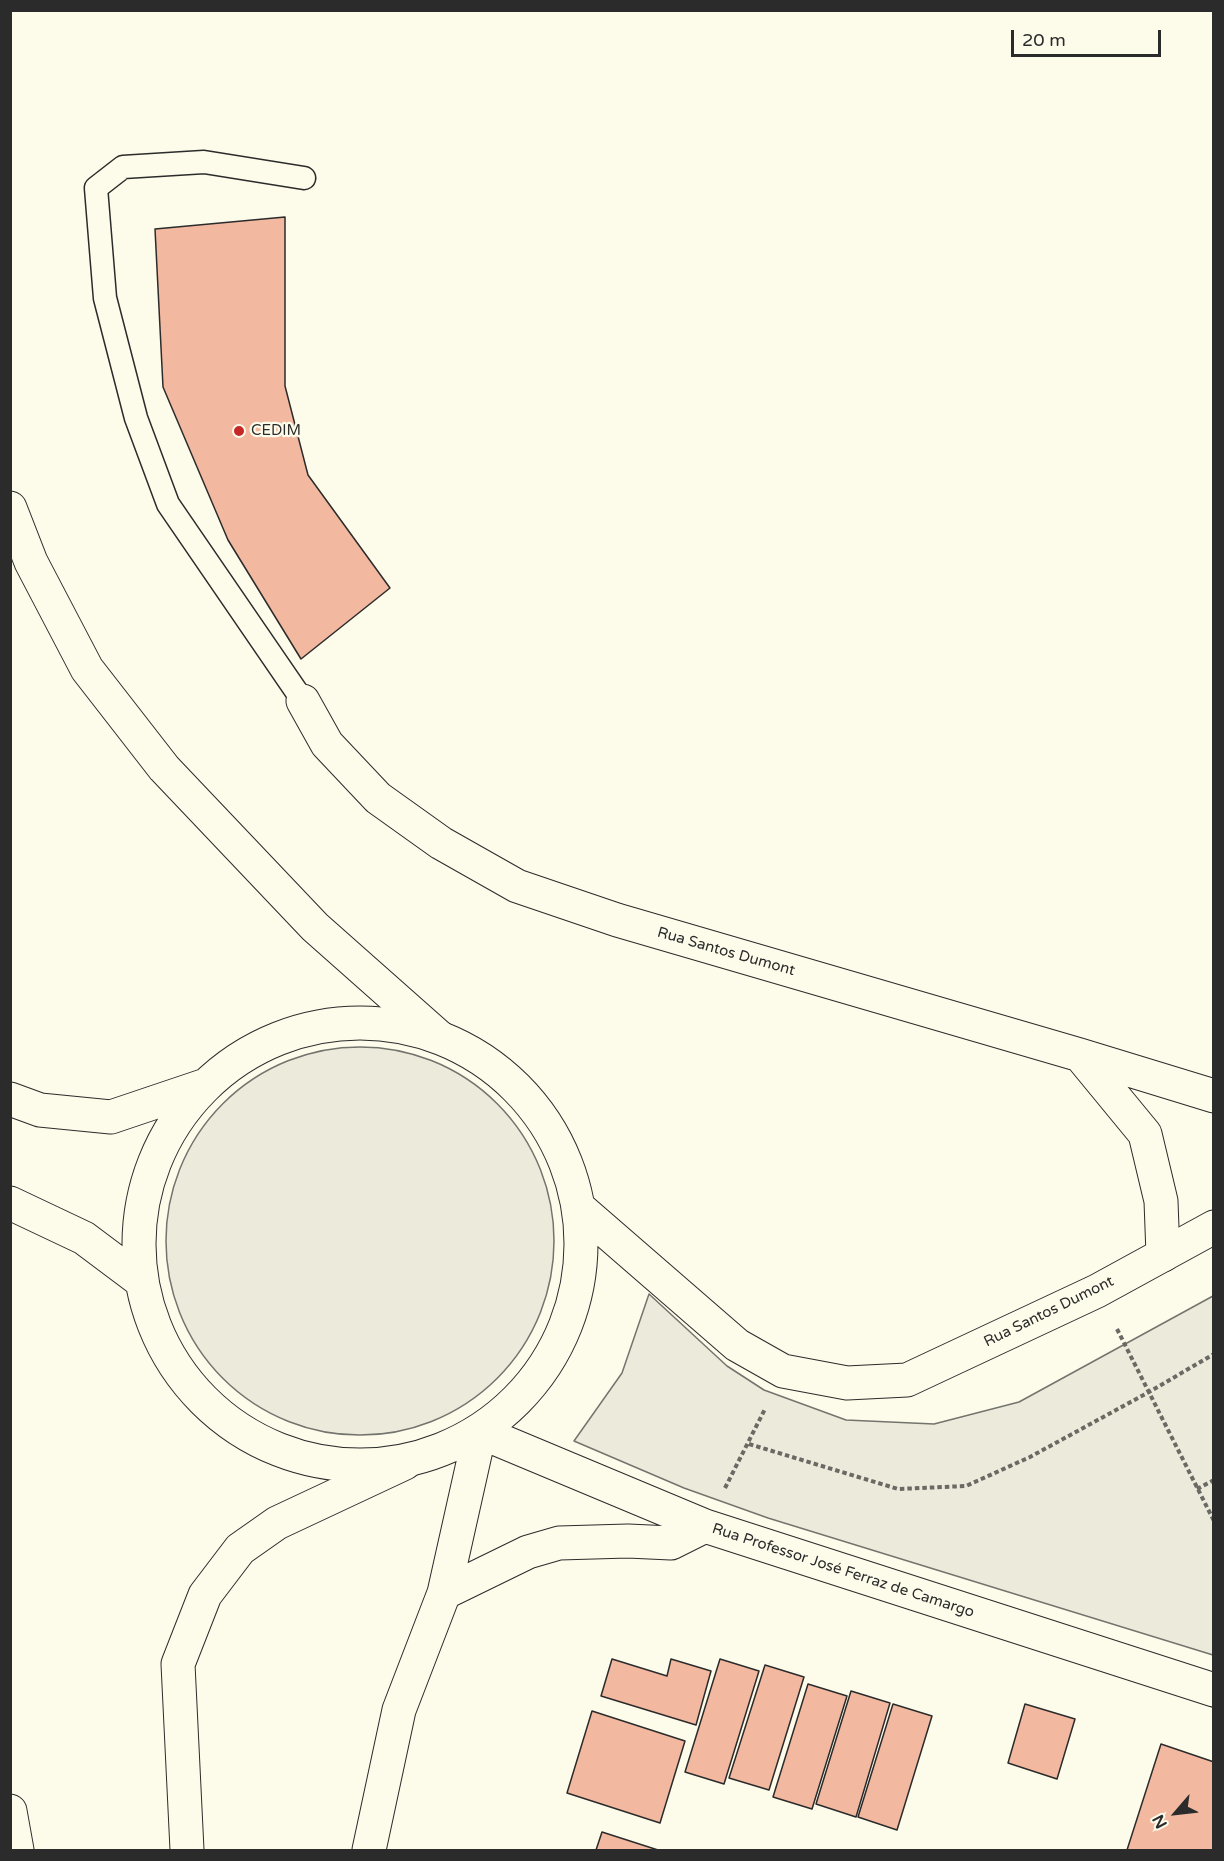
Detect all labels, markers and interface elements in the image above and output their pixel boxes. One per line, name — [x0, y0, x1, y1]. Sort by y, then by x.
scale bar — [1014, 18, 1164, 56]
text: 20 m — [1022, 29, 1066, 51]
place label: CEDIM — [251, 422, 301, 440]
marker: CEDIM — [232, 424, 246, 438]
street label: Rua Santos Dumont — [655, 924, 797, 980]
street label: Rua Santos Dumont — [981, 1273, 1117, 1351]
street label: Rua Professor José Ferraz de Camargo — [710, 1520, 976, 1622]
north arrow — [1146, 1783, 1206, 1843]
text: N — [1148, 1811, 1172, 1832]

